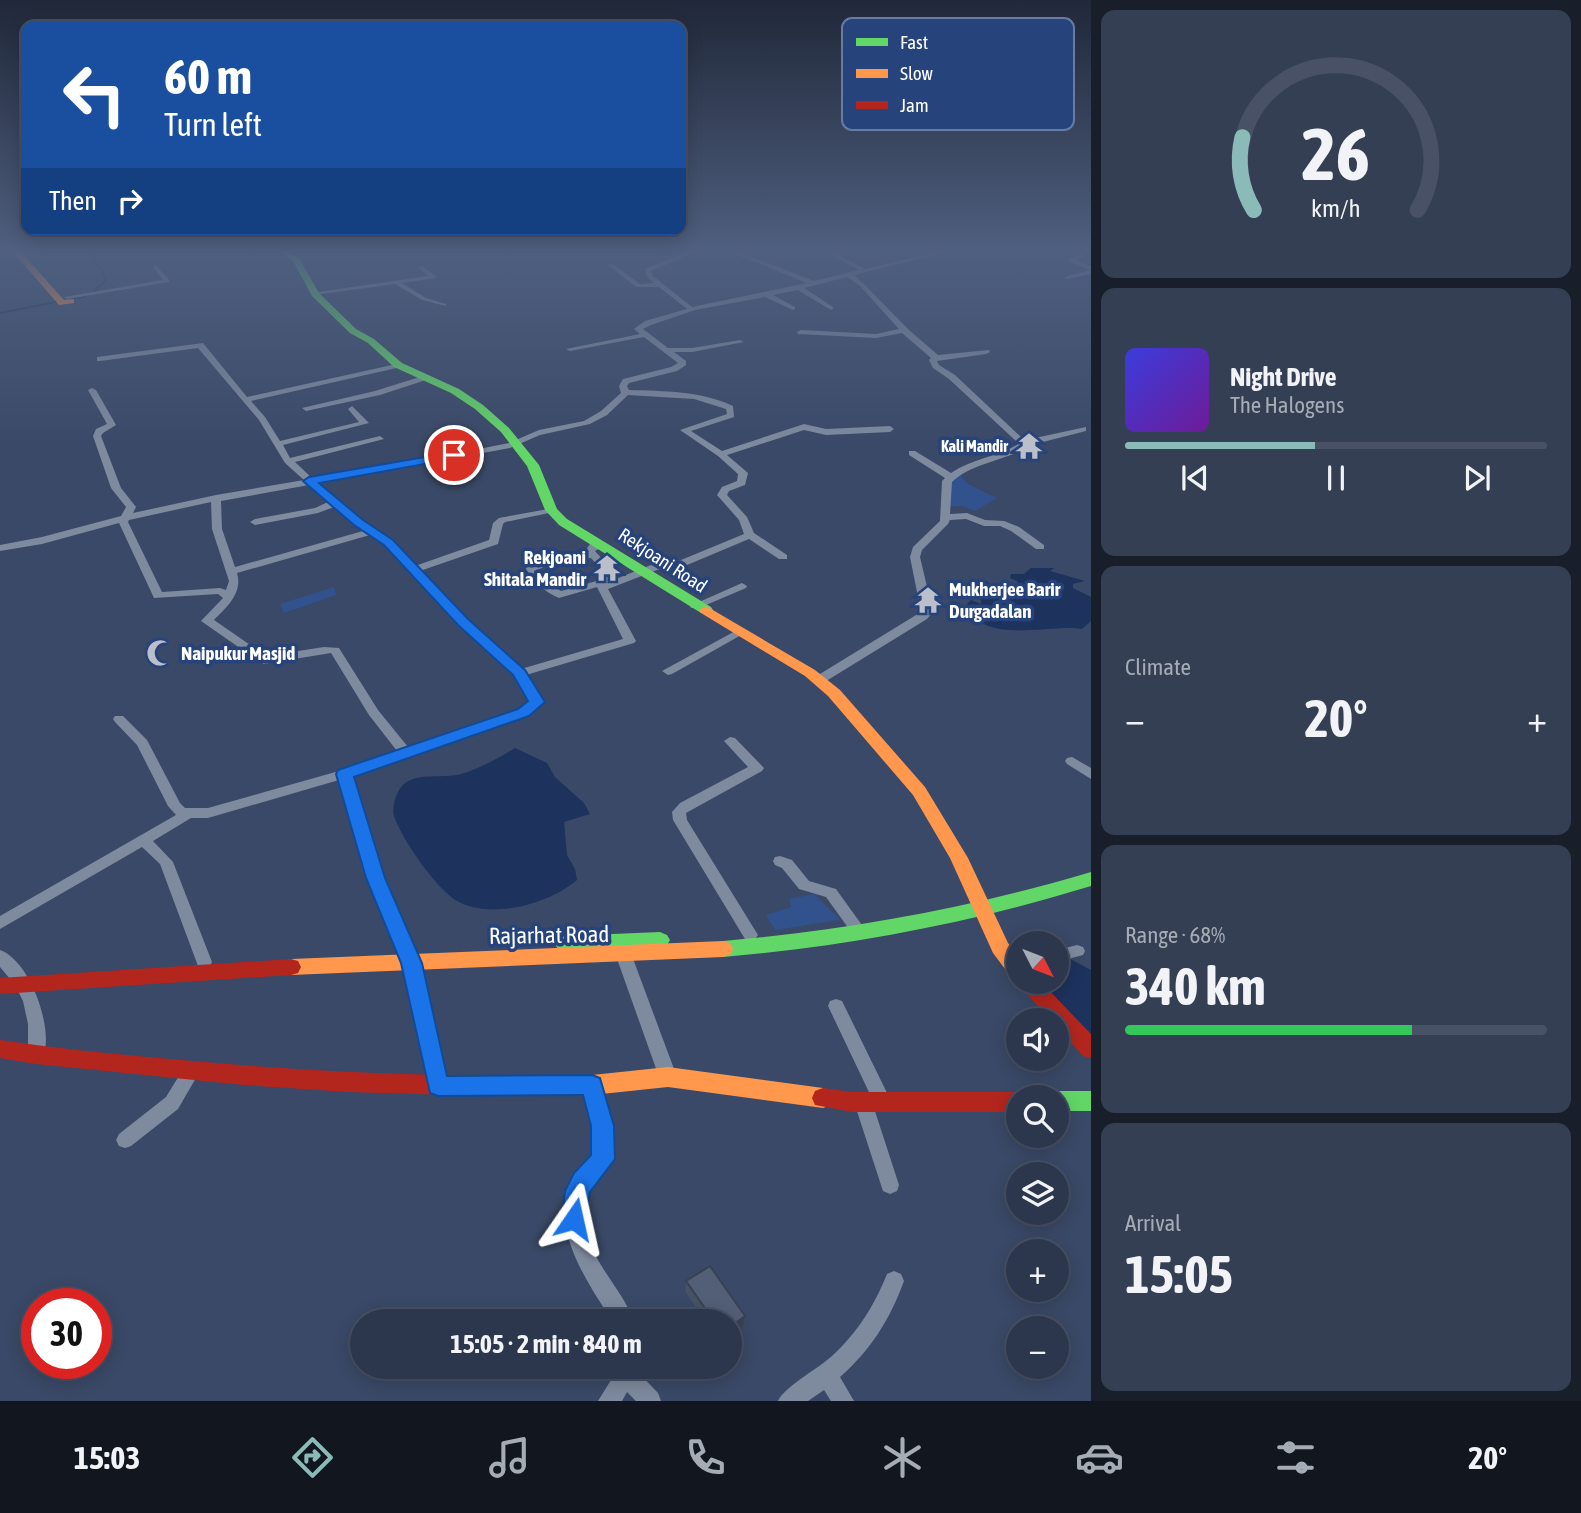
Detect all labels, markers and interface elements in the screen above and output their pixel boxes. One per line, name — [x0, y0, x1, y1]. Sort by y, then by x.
legend — [842, 18, 1074, 130]
text: Fast — [900, 31, 928, 53]
text: 60 m — [164, 48, 252, 104]
icon: left — [49, 49, 140, 140]
text: Slow — [900, 62, 934, 84]
text: Jam — [900, 94, 929, 116]
text: Turn left — [164, 106, 262, 143]
text: 26 — [1302, 112, 1370, 195]
icon: right — [111, 182, 149, 220]
text: Then — [49, 186, 97, 216]
text: km/h — [1311, 194, 1361, 222]
text: Night Drive — [1230, 362, 1337, 392]
text: The Halogens — [1230, 392, 1344, 418]
pin — [424, 425, 484, 485]
temple icon: Kali Mandir — [1014, 431, 1044, 461]
icon: arrive — [435, 436, 473, 474]
place label: Kali Mandir — [941, 437, 1008, 455]
icon: previous — [1176, 459, 1214, 497]
icon: pause — [1317, 459, 1355, 497]
icon: next — [1458, 459, 1496, 497]
street label: Rekjoani Road — [615, 523, 711, 597]
place label: Rekjoani Shitala Mandir — [484, 546, 586, 590]
temple icon: Rekjoani Shitala Mandir — [592, 553, 622, 583]
place label: Mukherjee Barir Durgadalan — [949, 578, 1061, 622]
temple icon: Mukherjee Barir Durgadalan — [913, 585, 943, 615]
mosque icon: Naipukur Masjid — [145, 638, 175, 668]
place label: Naipukur Masjid — [181, 642, 295, 664]
text: Climate — [1125, 654, 1191, 680]
text: 20° — [1304, 688, 1368, 748]
text: − — [1125, 697, 1145, 740]
text: + — [1527, 697, 1547, 740]
street label: Rajarhat Road — [489, 921, 609, 949]
text: Range · 68% — [1125, 922, 1225, 948]
north arrow — [1006, 931, 1069, 994]
map controls — [1006, 931, 1069, 1379]
text: 340 km — [1125, 956, 1266, 1016]
button: sound — [1006, 1008, 1069, 1071]
button: search — [1006, 1085, 1069, 1148]
button: layers — [1006, 1162, 1069, 1225]
position arrow — [537, 1182, 611, 1256]
text: Arrival — [1125, 1210, 1181, 1236]
button: + — [1006, 1239, 1069, 1302]
text: 15:05 — [1125, 1244, 1233, 1304]
speed limit sign: 30 — [21, 1288, 112, 1379]
button: − — [1006, 1316, 1069, 1379]
text: 15:05 · 2 min · 840 m — [450, 1329, 642, 1359]
icon: directions — [288, 1433, 337, 1482]
icon: music — [485, 1433, 534, 1482]
icon: phone — [681, 1433, 730, 1482]
icon: climate — [878, 1433, 927, 1482]
icon: car — [1075, 1433, 1124, 1482]
icon: filters — [1271, 1433, 1320, 1482]
text: 15:03 — [74, 1439, 140, 1476]
text: 20° — [1468, 1439, 1507, 1476]

